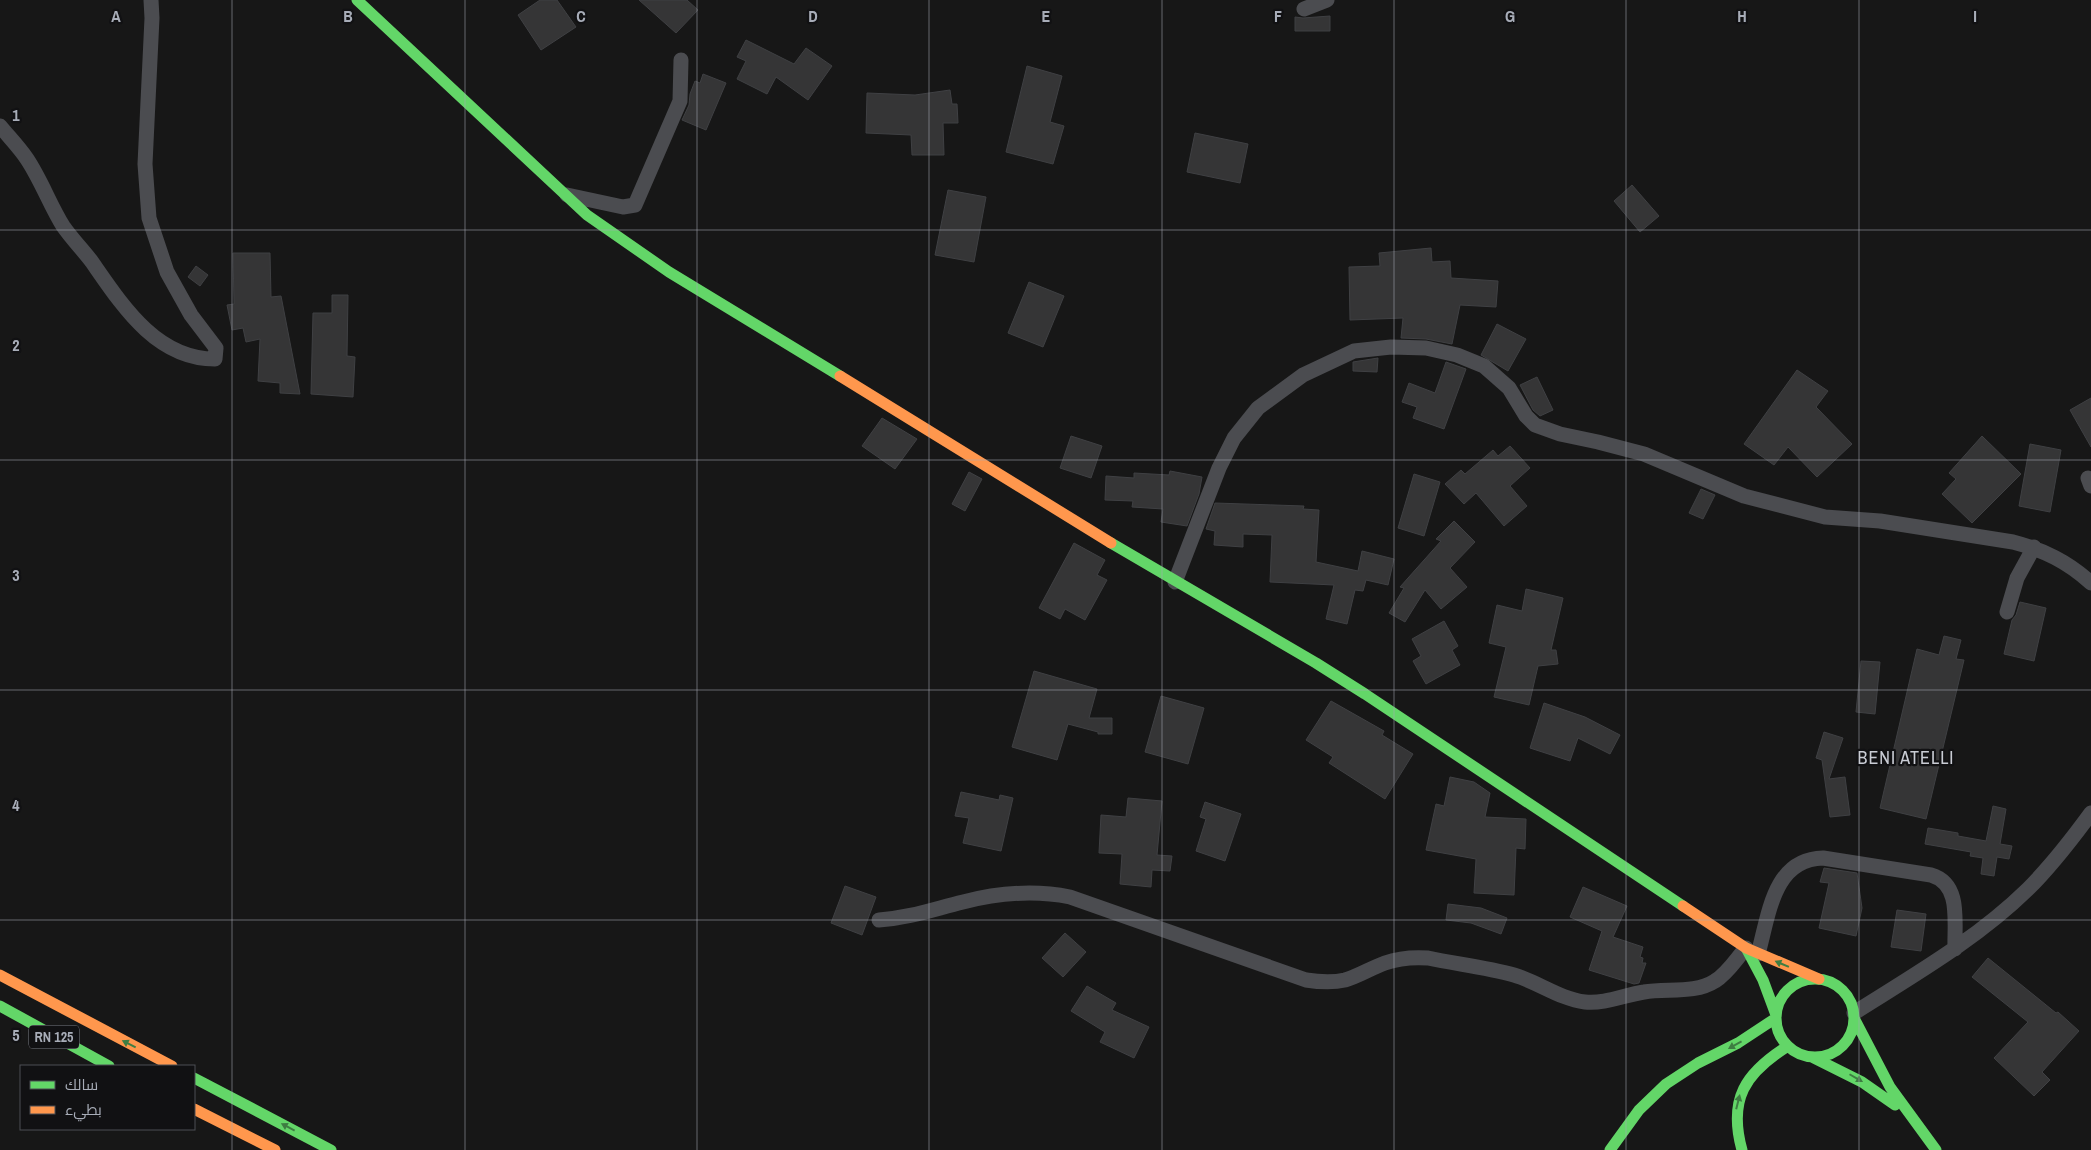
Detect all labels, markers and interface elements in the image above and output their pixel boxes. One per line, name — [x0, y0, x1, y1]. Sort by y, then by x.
text: A — [111, 5, 121, 27]
text: B — [343, 5, 353, 27]
text: C — [576, 5, 586, 27]
text: D — [808, 5, 818, 27]
text: E — [1042, 5, 1051, 27]
text: F — [1274, 5, 1282, 27]
text: G — [1505, 5, 1515, 27]
text: H — [1737, 5, 1747, 27]
text: I — [1973, 5, 1977, 27]
text: 1 — [12, 104, 20, 126]
text: 2 — [12, 334, 20, 356]
text: 3 — [12, 564, 20, 586]
district label: BENI ATELLI — [1858, 745, 1954, 770]
text: 4 — [12, 794, 20, 816]
one-way arrow — [1775, 960, 1789, 968]
text: 5 — [12, 1024, 20, 1046]
road number: RN 125 — [29, 1026, 79, 1048]
one-way arrow — [122, 1040, 136, 1048]
one-way arrow — [1728, 1041, 1742, 1049]
legend — [20, 1065, 195, 1130]
text: سالك — [65, 1074, 98, 1095]
one-way arrow — [1849, 1074, 1862, 1083]
one-way arrow — [1734, 1095, 1742, 1110]
text: بطيء — [65, 1099, 102, 1122]
one-way arrow — [281, 1123, 295, 1131]

